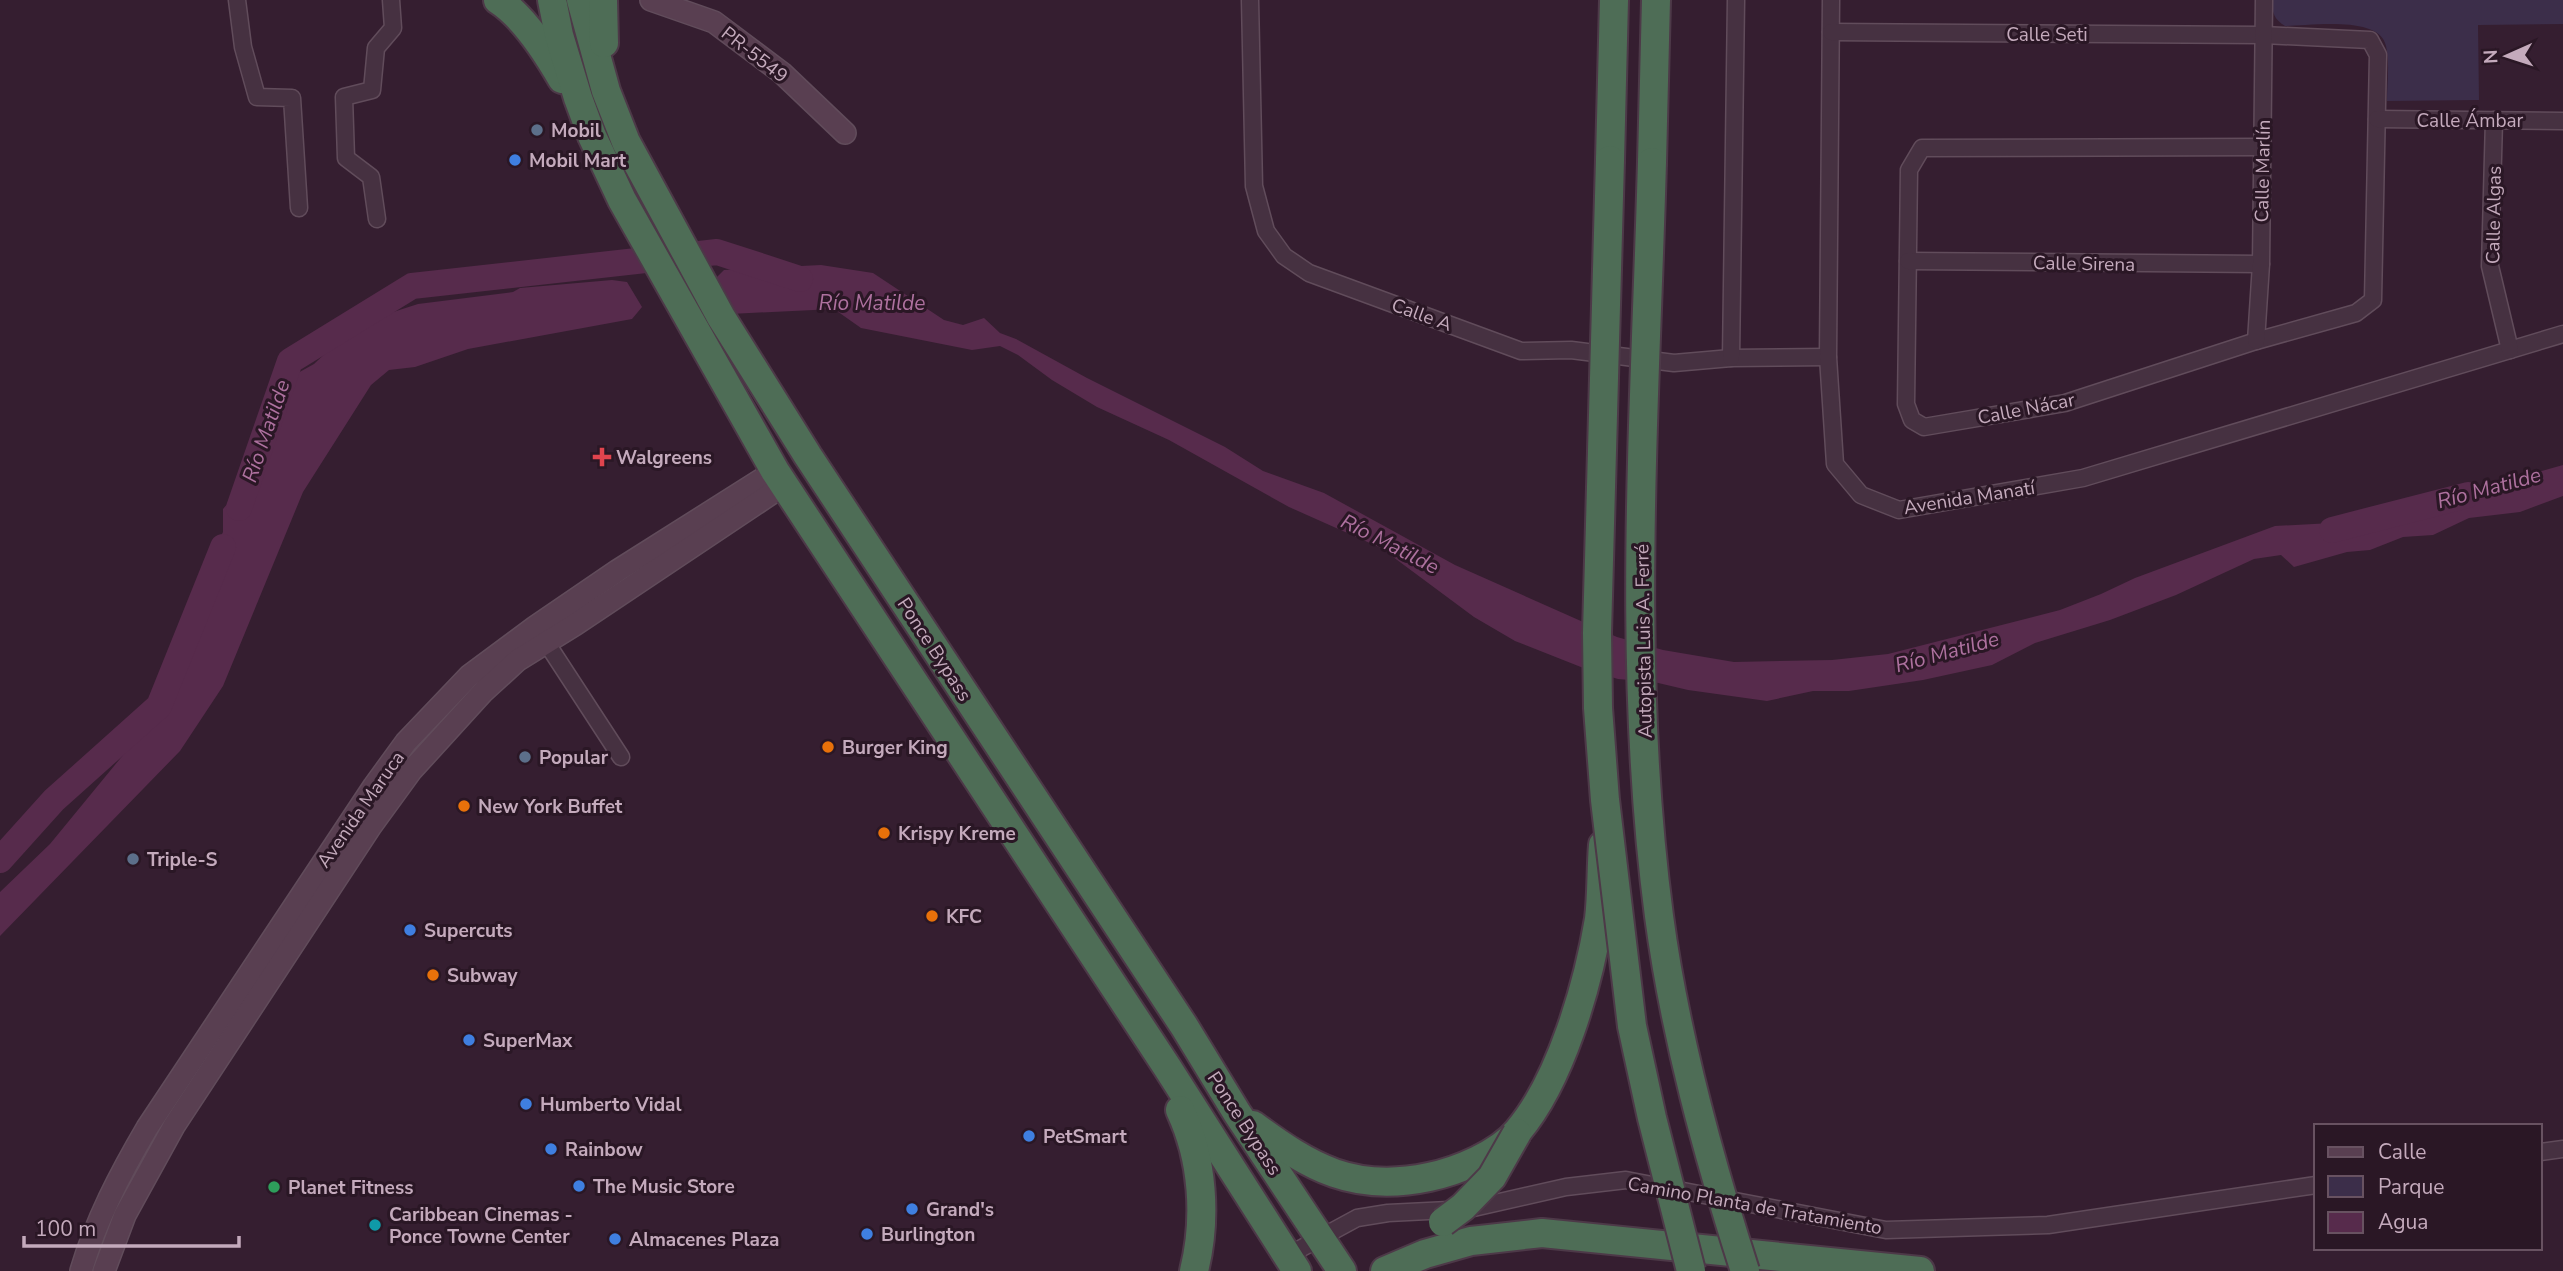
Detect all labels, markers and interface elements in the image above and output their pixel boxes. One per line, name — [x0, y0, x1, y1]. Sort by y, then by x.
street label: PR-5549 — [716, 21, 793, 89]
north arrow — [2472, 21, 2542, 91]
street label: Calle Seti — [2006, 22, 2088, 48]
text: N — [2478, 49, 2504, 65]
street label: Calle Ámbar — [2417, 108, 2524, 134]
place label: Mobil — [551, 118, 601, 144]
street label: Calle Marlín — [2249, 119, 2277, 223]
marker: Mobil — [529, 122, 545, 138]
place label: Mobil Mart — [529, 148, 627, 174]
marker: Mobil Mart — [507, 152, 523, 168]
street label: Calle Algas — [2480, 166, 2508, 264]
street label: Calle Sirena — [2033, 250, 2135, 278]
water label: Río Matilde — [819, 289, 925, 317]
street label: Calle A — [1388, 292, 1456, 338]
water label: Río Matilde — [235, 376, 297, 486]
street label: Calle Nácar — [1975, 387, 2077, 431]
place label: Walgreens — [616, 445, 712, 471]
marker: Walgreens — [594, 449, 610, 465]
water label: Río Matilde — [2434, 461, 2544, 515]
street label: Avenida Manatí — [1902, 475, 2038, 521]
water label: Río Matilde — [1336, 507, 1444, 581]
street label: Autopista Luis A. Ferré — [1629, 544, 1659, 738]
street label: Ponce Bypass — [891, 593, 977, 706]
water label: Río Matilde — [1892, 625, 2002, 679]
place label: Burger King — [842, 735, 948, 761]
marker: Burger King — [820, 739, 836, 755]
place label: Popular — [539, 745, 609, 771]
street label: Avenida Maruca — [311, 746, 411, 873]
marker: Popular — [517, 749, 533, 765]
place label: New York Buffet — [478, 794, 623, 820]
marker: New York Buffet — [456, 798, 472, 814]
place label: Krispy Kreme — [898, 821, 1016, 847]
marker: Krispy Kreme — [876, 825, 892, 841]
place label: Triple-S — [147, 847, 217, 873]
marker: Triple-S — [125, 851, 141, 867]
place label: KFC — [946, 904, 982, 930]
marker: KFC — [924, 908, 940, 924]
place label: Supercuts — [424, 918, 513, 944]
marker: Supercuts — [402, 922, 418, 938]
place label: Subway — [447, 963, 519, 989]
marker: Subway — [425, 967, 441, 983]
place label: SuperMax — [483, 1028, 573, 1054]
marker: SuperMax — [461, 1032, 477, 1048]
street label: Ponce Bypass — [1201, 1067, 1287, 1180]
place label: Humberto Vidal — [540, 1092, 682, 1118]
marker: Humberto Vidal — [518, 1096, 534, 1112]
place label: PetSmart — [1043, 1124, 1127, 1150]
legend — [2314, 1124, 2542, 1250]
marker: PetSmart — [1021, 1128, 1037, 1144]
place label: Rainbow — [565, 1137, 643, 1163]
text: Calle — [2378, 1138, 2426, 1166]
marker: Rainbow — [543, 1141, 559, 1157]
street label: Camino Planta de Tratamiento — [1626, 1171, 1884, 1241]
text: Parque — [2378, 1173, 2445, 1201]
place label: The Music Store — [593, 1174, 735, 1200]
place label: Planet Fitness — [288, 1175, 413, 1201]
marker: The Music Store — [571, 1178, 587, 1194]
marker: Planet Fitness — [266, 1179, 282, 1195]
place label: Grand's — [926, 1197, 994, 1223]
marker: Grand's — [904, 1201, 920, 1217]
place label: Caribbean Cinemas - Ponce Towne Center — [389, 1202, 573, 1250]
scale bar — [24, 1204, 240, 1248]
text: Agua — [2378, 1208, 2428, 1236]
text: 100 m — [35, 1215, 96, 1243]
marker: Caribbean Cinemas - Ponce Towne Center — [367, 1217, 383, 1233]
place label: Burlington — [881, 1222, 975, 1248]
marker: Burlington — [859, 1226, 875, 1242]
place label: Almacenes Plaza — [629, 1227, 779, 1253]
marker: Almacenes Plaza — [607, 1231, 623, 1247]

